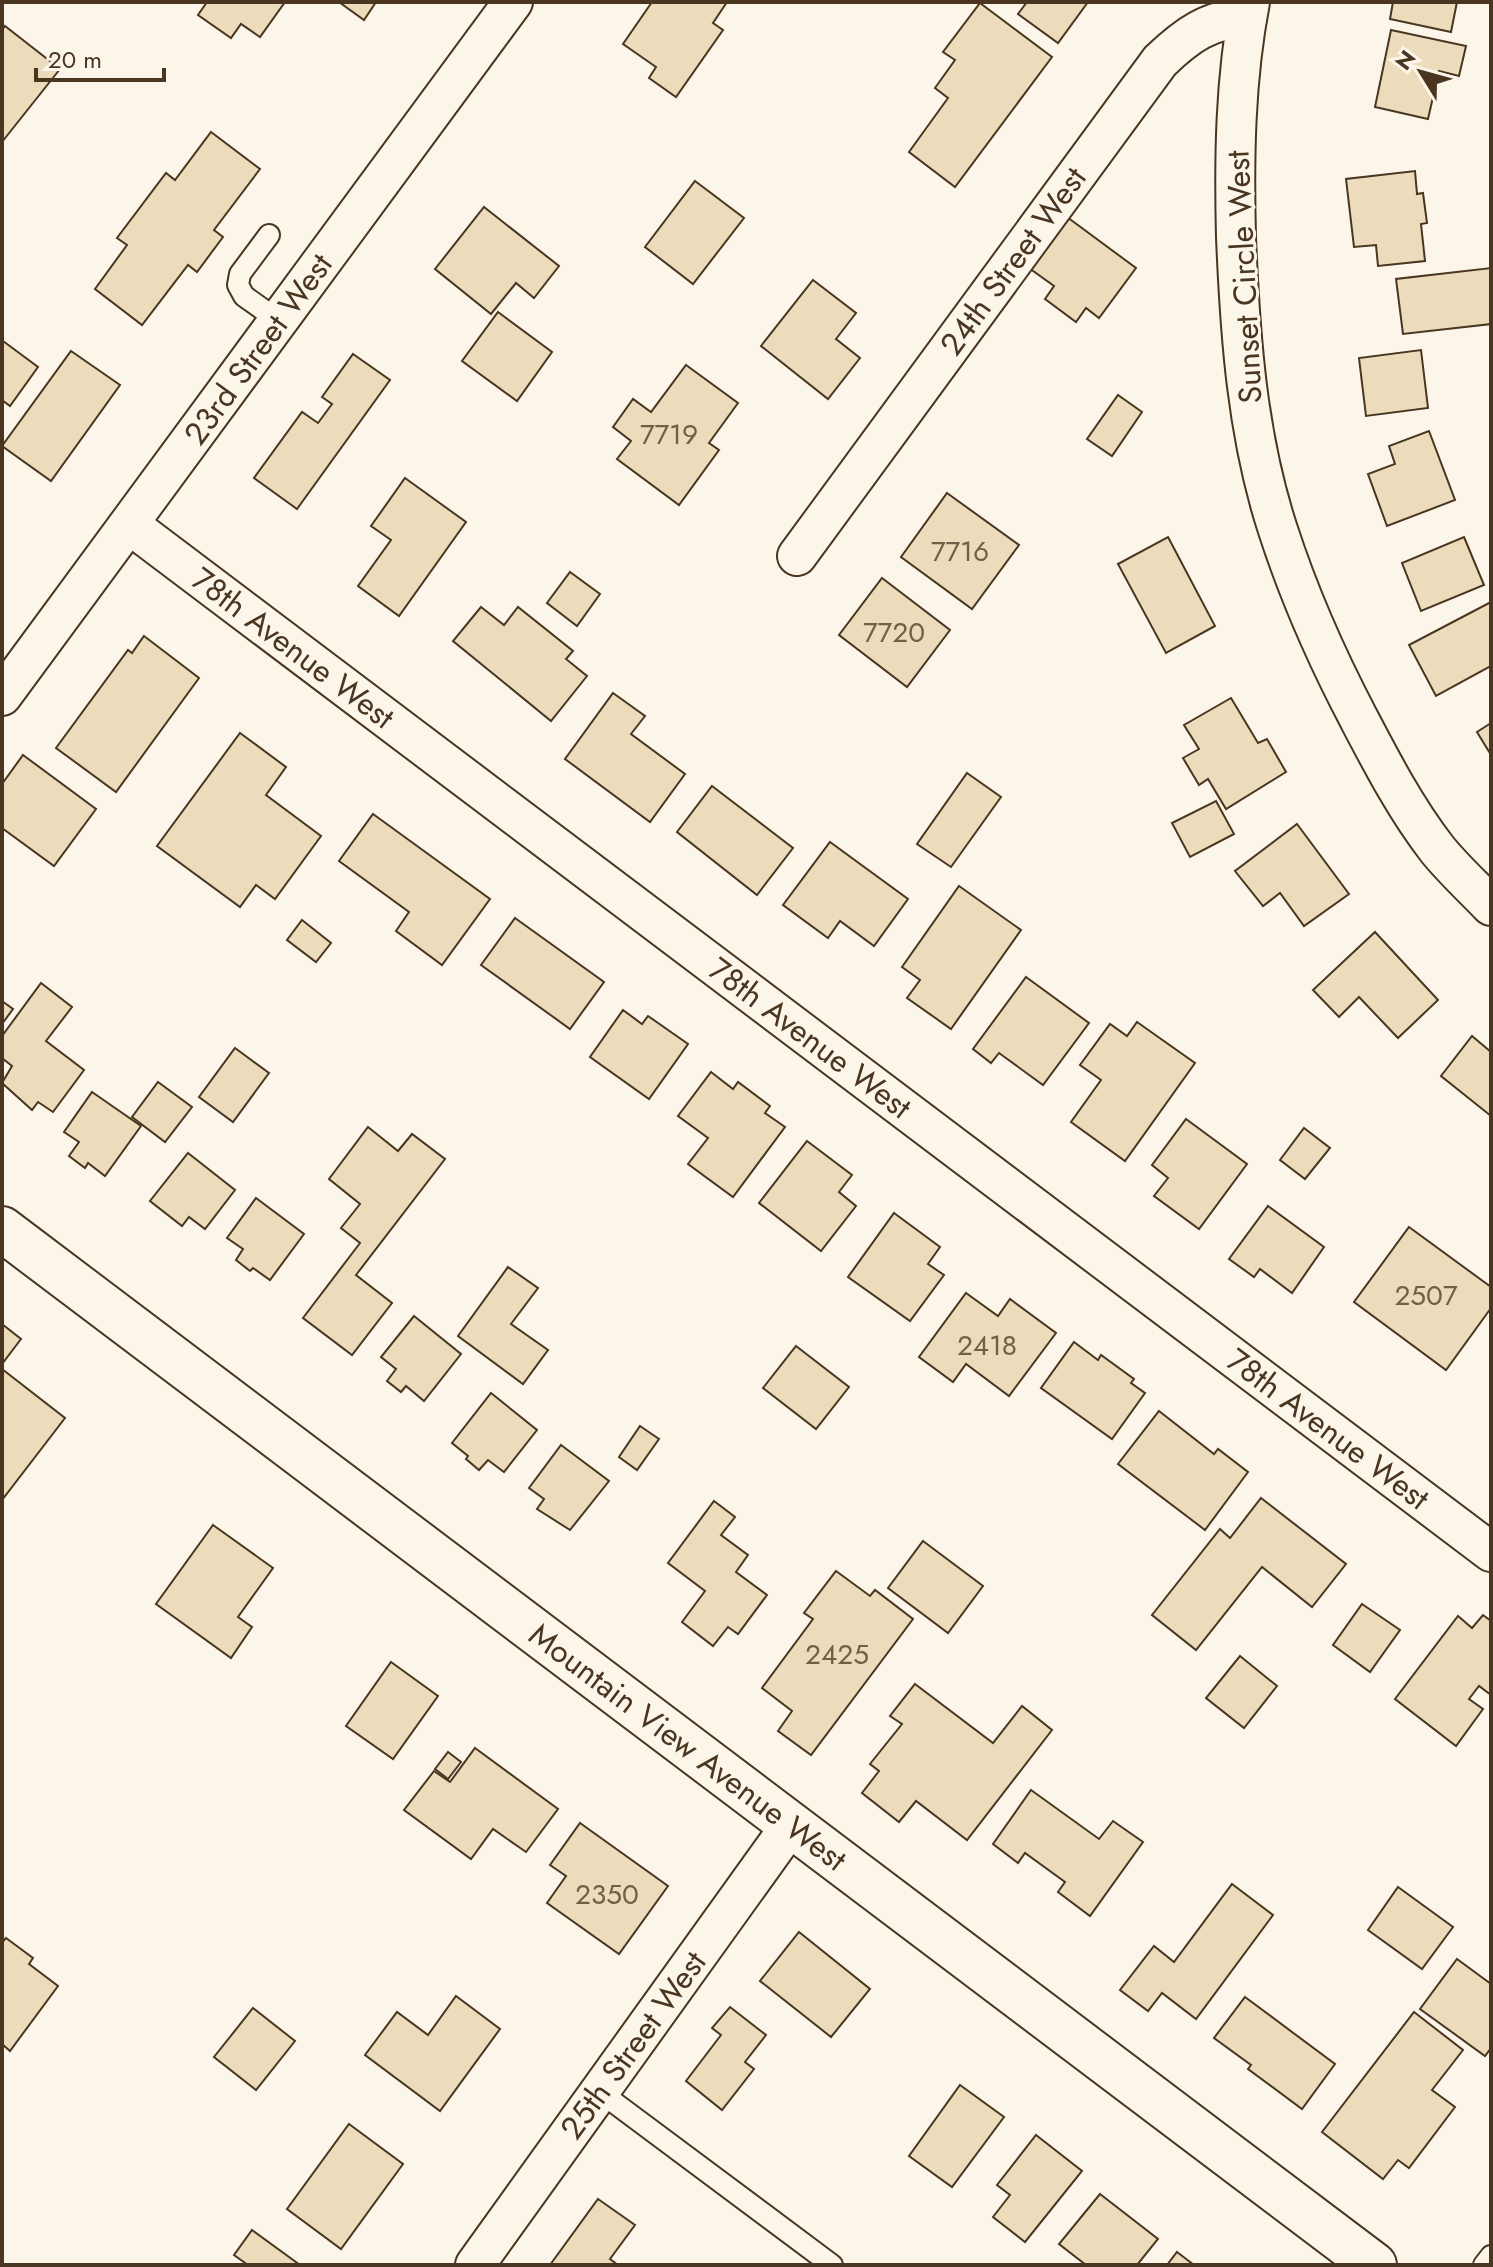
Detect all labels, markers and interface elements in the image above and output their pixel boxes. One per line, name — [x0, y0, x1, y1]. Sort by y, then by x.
scale bar — [36, 32, 164, 82]
north arrow — [1381, 32, 1461, 112]
text: 20 m — [48, 42, 102, 77]
text: N — [1387, 43, 1423, 77]
street label: Sunset Circle West — [1214, 149, 1274, 405]
street label: 24th Street West — [929, 157, 1097, 365]
street label: 23rd Street West — [173, 244, 343, 454]
house number: 7719 — [640, 414, 698, 455]
house number: 7716 — [931, 531, 989, 572]
street label: 78th Avenue West — [182, 556, 404, 740]
house number: 7720 — [863, 612, 925, 653]
street label: 78th Avenue West — [699, 946, 921, 1130]
house number: 2507 — [1394, 1275, 1458, 1316]
house number: 2418 — [957, 1325, 1017, 1366]
street label: 78th Avenue West — [1217, 1337, 1439, 1521]
street label: Mountain View Avenue West — [520, 1612, 857, 1882]
house number: 2425 — [805, 1634, 869, 1675]
house number: 2350 — [575, 1874, 639, 1915]
street label: 25th Street West — [549, 1941, 717, 2149]

